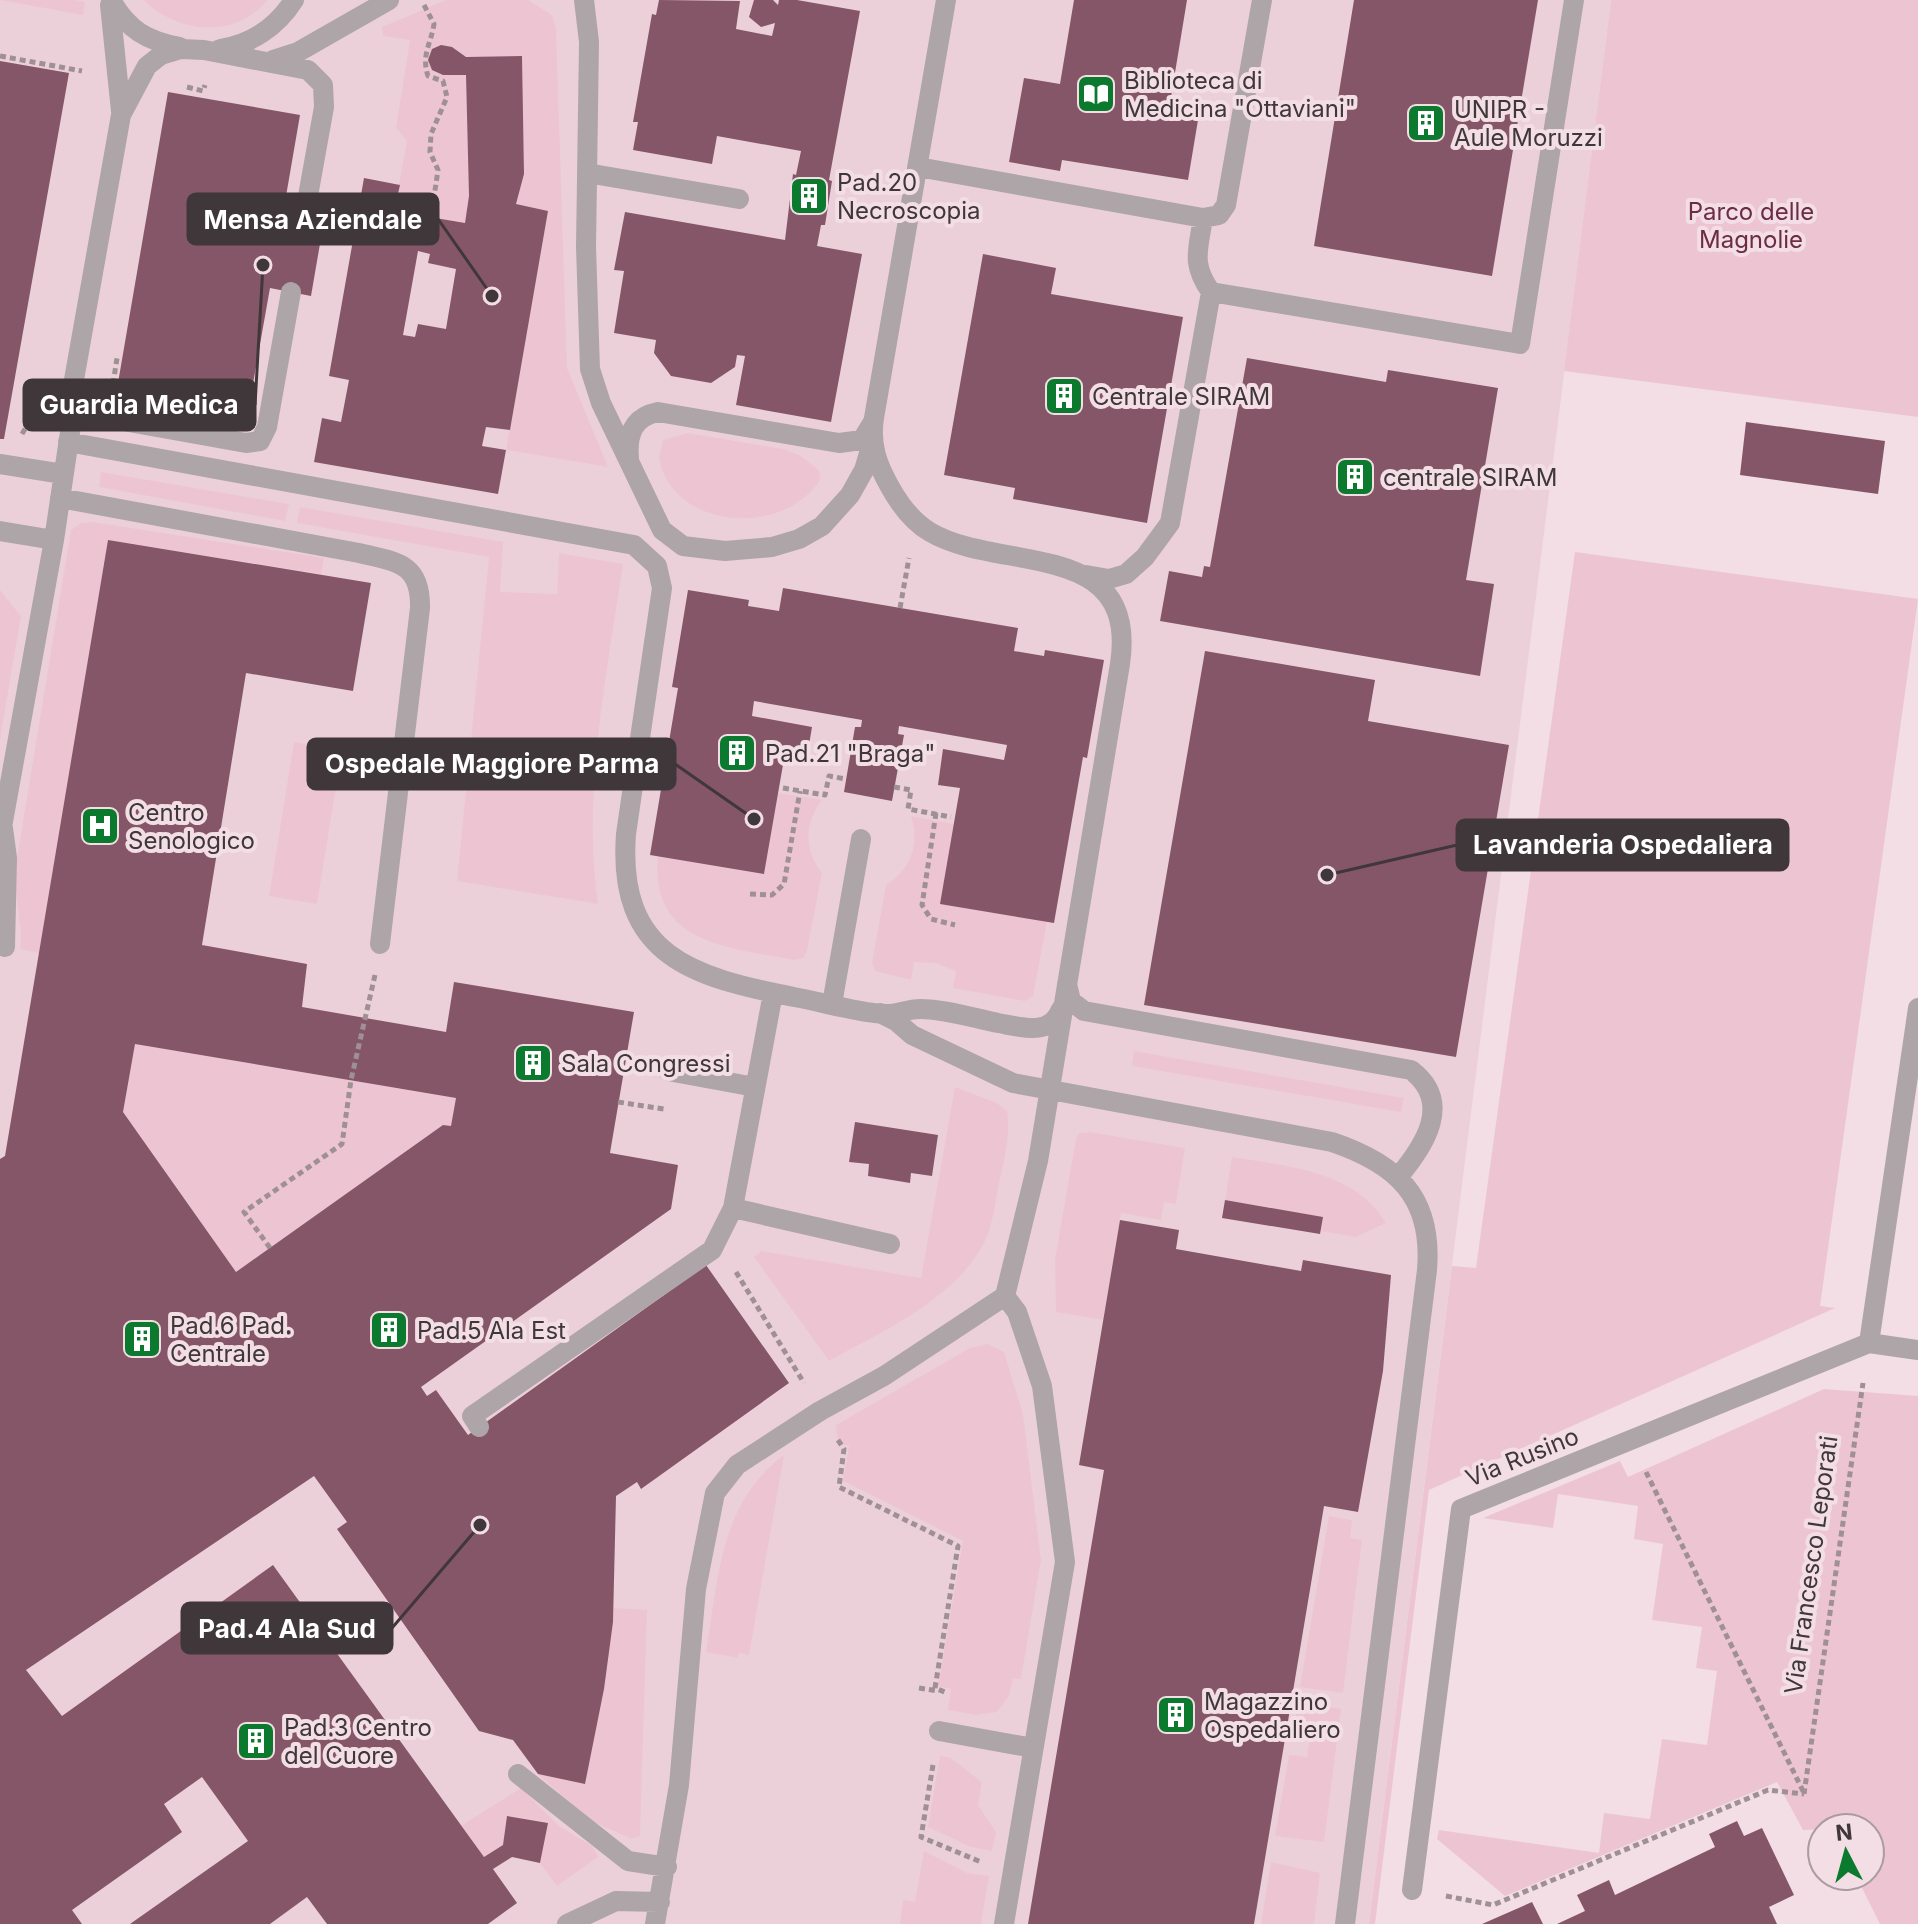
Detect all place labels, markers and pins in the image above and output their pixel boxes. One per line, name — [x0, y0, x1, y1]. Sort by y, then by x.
place label: Biblioteca di Medicina "Ottaviani" — [1124, 66, 1356, 123]
library icon: Biblioteca di Medicina "Ottaviani" — [1075, 73, 1117, 115]
place label: UNIPR - Aule Moruzzi — [1454, 95, 1603, 152]
building icon: UNIPR - Aule Moruzzi — [1405, 102, 1447, 144]
place label: Pad.20 Necroscopia — [837, 168, 981, 225]
building icon: Pad.20 Necroscopia — [788, 175, 830, 217]
callout: Mensa Aziendale — [188, 194, 438, 244]
building icon: Centrale SIRAM — [1043, 375, 1085, 417]
callout: Guardia Medica — [24, 380, 255, 430]
place label: Centrale SIRAM — [1092, 382, 1270, 411]
building icon: centrale SIRAM — [1334, 456, 1376, 498]
place label: centrale SIRAM — [1383, 463, 1557, 492]
building icon: Pad.21 "Braga" — [716, 732, 758, 774]
callout: Ospedale Maggiore Parma — [308, 739, 675, 789]
place label: Pad.21 "Braga" — [765, 739, 935, 768]
place label: Centro Senologico — [128, 798, 255, 855]
hospital icon: Centro Senologico — [79, 805, 121, 847]
callout: Lavanderia Ospedaliera — [1457, 820, 1788, 870]
building icon: Sala Congressi — [512, 1042, 554, 1084]
place label: Sala Congressi — [561, 1049, 731, 1078]
building icon: Pad.5 Ala Est — [368, 1309, 410, 1351]
place label: Pad.6 Pad. Centrale — [170, 1311, 292, 1368]
place label: Pad.5 Ala Est — [417, 1316, 566, 1345]
building icon: Pad.6 Pad. Centrale — [121, 1318, 163, 1360]
callout: Pad.4 Ala Sud — [182, 1603, 392, 1653]
place label: Magazzino Ospedaliero — [1204, 1687, 1341, 1744]
building icon: Magazzino Ospedaliero — [1155, 1694, 1197, 1736]
place label: Pad.3 Centro del Cuore — [284, 1713, 432, 1770]
building icon: Pad.3 Centro del Cuore — [235, 1720, 277, 1762]

